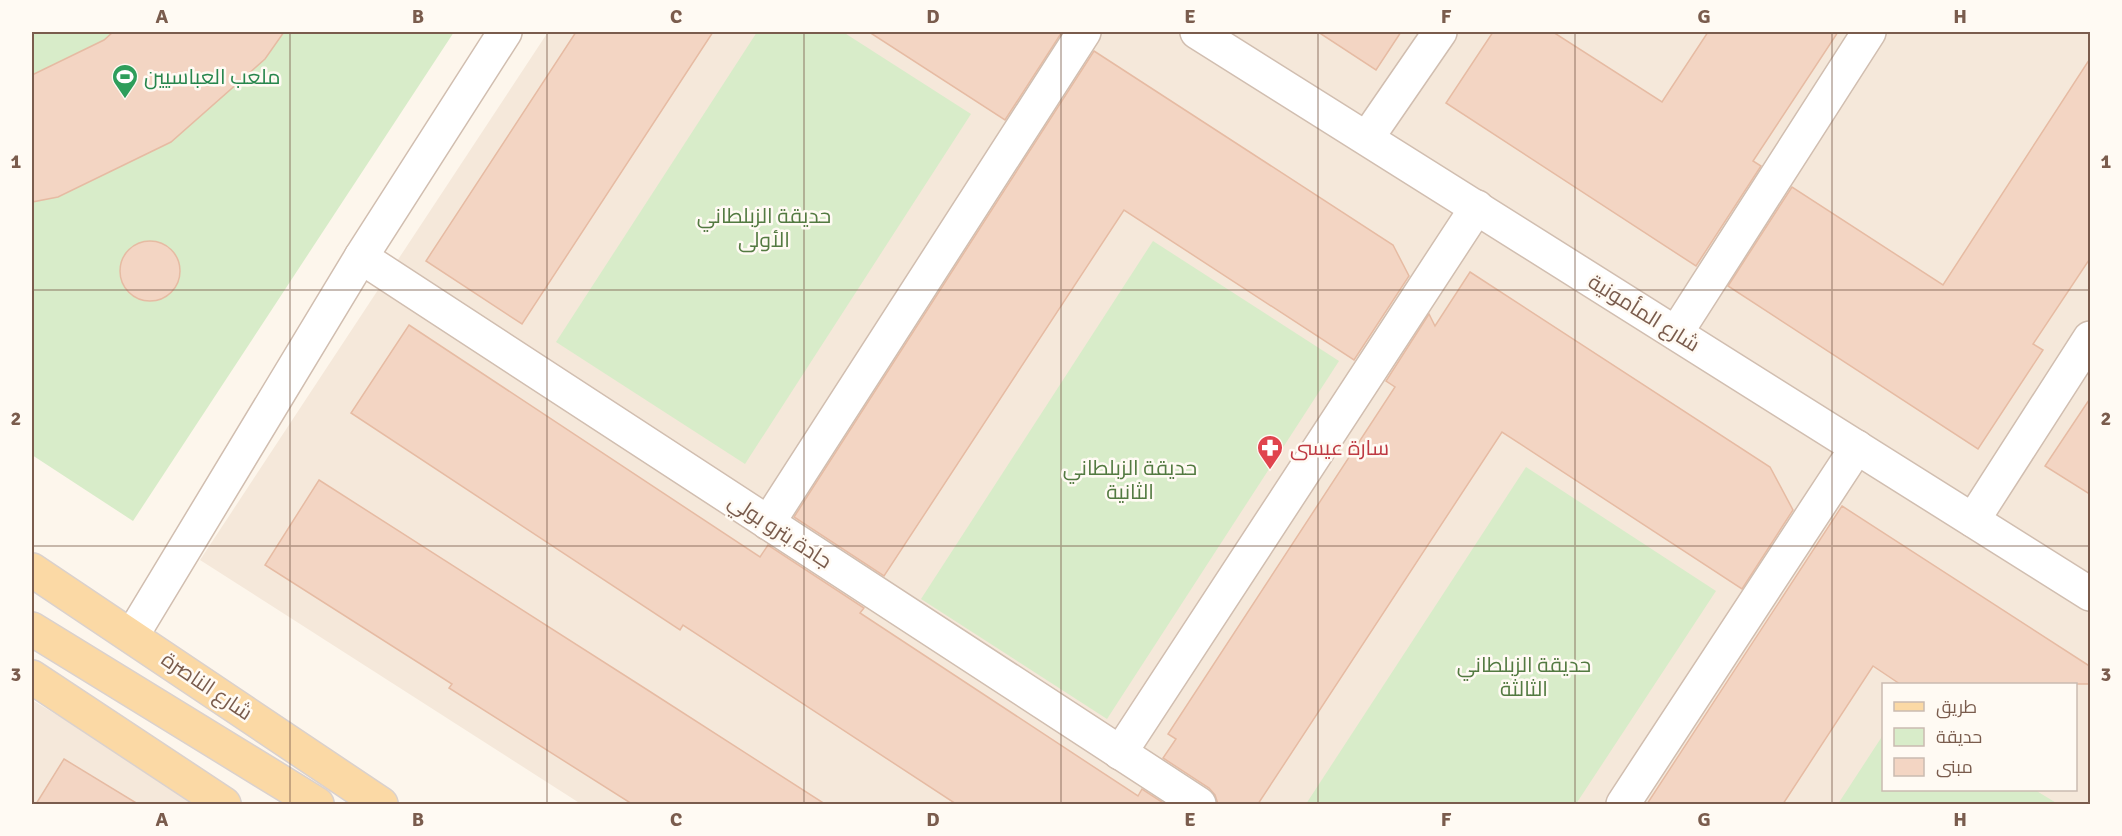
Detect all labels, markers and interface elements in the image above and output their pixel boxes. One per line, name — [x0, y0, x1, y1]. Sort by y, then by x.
text: A — [156, 4, 169, 29]
text: B — [412, 4, 424, 29]
text: C — [670, 4, 682, 29]
text: D — [926, 4, 940, 29]
text: E — [1184, 4, 1196, 29]
text: F — [1441, 4, 1452, 29]
text: G — [1697, 4, 1711, 29]
text: H — [1953, 4, 1967, 29]
sports icon: ملعب العباسيين — [110, 62, 140, 100]
place label: ملعب العباسيين — [144, 64, 281, 90]
text: 1 — [11, 149, 22, 174]
text: 1 — [2101, 149, 2112, 174]
park label: حديقة الزبلطاني الأولى — [697, 203, 831, 253]
street label: شارع المأمونية — [1583, 268, 1705, 358]
text: 2 — [11, 406, 21, 431]
text: 2 — [2101, 406, 2111, 431]
pharmacy icon: سارة عيسى — [1255, 433, 1285, 471]
place label: سارة عيسى — [1290, 435, 1389, 461]
park label: حديقة الزبلطاني الثانية — [1063, 455, 1197, 505]
street label: جادة بترو بولي — [722, 488, 837, 577]
street label: شارع الناصرة — [156, 646, 257, 727]
park label: حديقة الزبلطاني الثالثة — [1457, 652, 1591, 702]
text: 3 — [11, 662, 21, 687]
text: 3 — [2101, 662, 2111, 687]
legend — [1882, 683, 2077, 791]
text: طريق — [1936, 696, 1977, 719]
text: حديقة — [1936, 726, 1982, 748]
text: مبنى — [1936, 756, 1973, 778]
text: A — [156, 807, 169, 832]
text: B — [412, 807, 424, 832]
text: C — [670, 807, 682, 832]
text: D — [926, 807, 940, 832]
text: E — [1184, 807, 1196, 832]
text: F — [1441, 807, 1452, 832]
text: G — [1697, 807, 1711, 832]
text: H — [1953, 807, 1967, 832]

